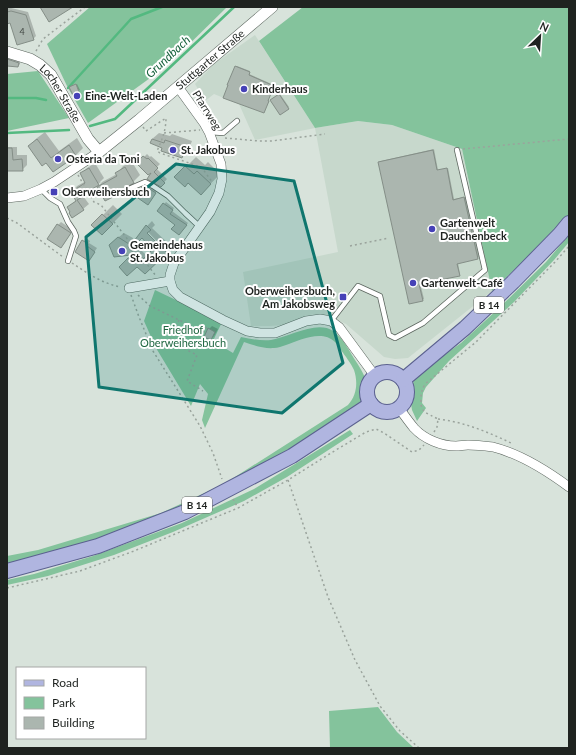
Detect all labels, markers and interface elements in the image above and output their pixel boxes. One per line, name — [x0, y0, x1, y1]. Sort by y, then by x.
north arrow — [520, 16, 560, 56]
text: N — [538, 19, 551, 34]
house number: 4 — [19, 26, 25, 37]
street label: Stuttgarter Straße — [173, 26, 247, 92]
water label: Grundbach — [142, 32, 193, 81]
street label: Locher Straße — [37, 61, 84, 125]
place label: Kinderhaus — [252, 82, 308, 95]
marker: Kinderhaus — [239, 84, 249, 94]
street label: Pfarrweg — [190, 88, 225, 132]
place label: Eine-Welt-Laden — [85, 89, 167, 102]
marker: Eine-Welt-Laden — [72, 91, 82, 101]
place label: St. Jakobus — [181, 143, 235, 156]
marker: St. Jakobus — [168, 145, 178, 155]
place label: Osteria da Toni — [66, 152, 140, 165]
marker: Osteria da Toni — [53, 154, 63, 164]
place label: Oberweihersbuch — [62, 185, 149, 198]
marker: Oberweihersbuch — [49, 187, 59, 197]
place label: Gartenwelt Dauchenbeck — [440, 216, 507, 242]
marker: Gartenwelt Dauchenbeck — [427, 224, 437, 234]
place label: Gemeindehaus St. Jakobus — [130, 238, 203, 264]
marker: Gemeindehaus St. Jakobus — [117, 246, 127, 256]
place label: Gartenwelt-Café — [421, 276, 503, 289]
marker: Gartenwelt-Café — [408, 278, 418, 288]
place label: Oberweihersbuch, Am Jakobsweg — [245, 284, 335, 310]
marker: Oberweihersbuch, Am Jakobsweg — [338, 292, 348, 302]
road number: B 14 — [474, 297, 504, 313]
park label: Friedhof Oberweihersbuch — [140, 323, 226, 349]
road number: B 14 — [182, 497, 212, 513]
legend — [16, 667, 146, 739]
text: Road — [52, 675, 79, 690]
text: Park — [52, 695, 76, 710]
text: Building — [52, 715, 95, 730]

